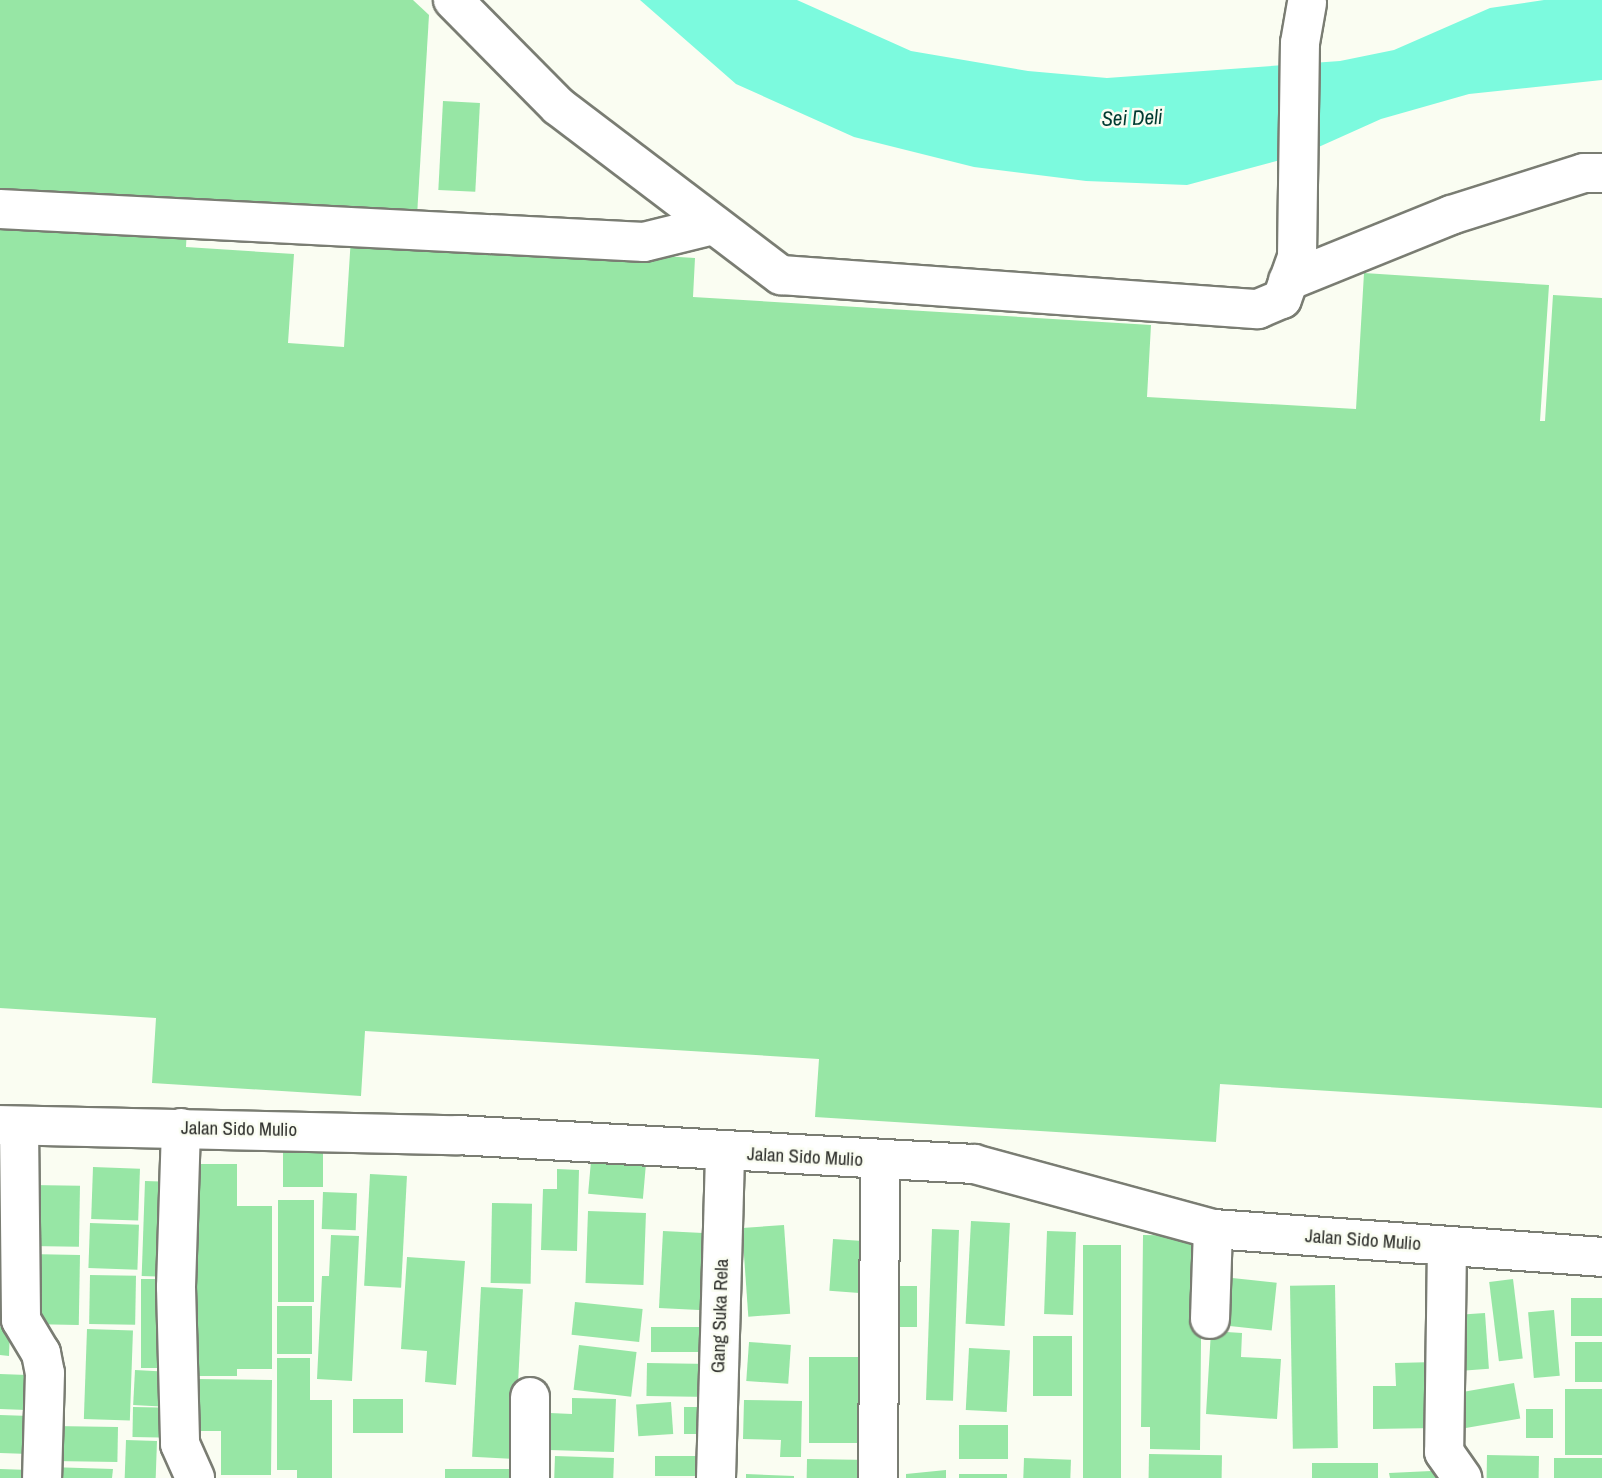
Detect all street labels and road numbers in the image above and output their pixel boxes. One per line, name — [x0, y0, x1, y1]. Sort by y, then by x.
street label: Jalan Sido Mulio — [181, 1117, 297, 1141]
street label: Jalan Sido Mulio — [746, 1143, 864, 1171]
street label: Jalan Sido Mulio — [1304, 1225, 1422, 1255]
street label: Gang Suka Rela — [707, 1258, 733, 1374]

